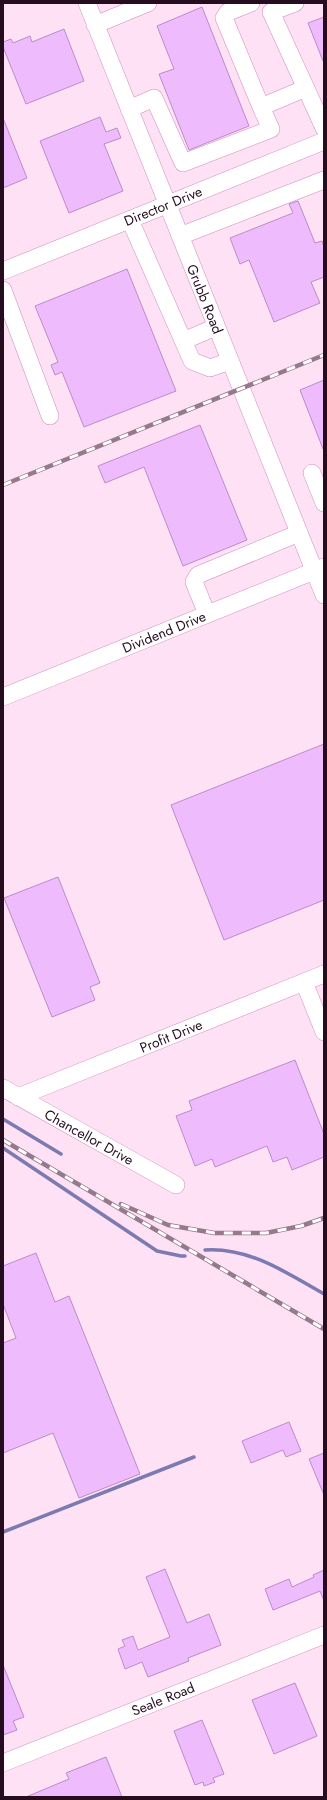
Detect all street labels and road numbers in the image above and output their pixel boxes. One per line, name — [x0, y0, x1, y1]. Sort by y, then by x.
street label: Director Drive — [121, 181, 205, 231]
street label: Grubb Road — [182, 261, 228, 337]
street label: Dividend Drive — [119, 606, 209, 658]
street label: Profit Drive — [137, 1014, 205, 1058]
street label: Chancellor Drive — [41, 1104, 137, 1170]
street label: Seale Road — [128, 1677, 198, 1721]

